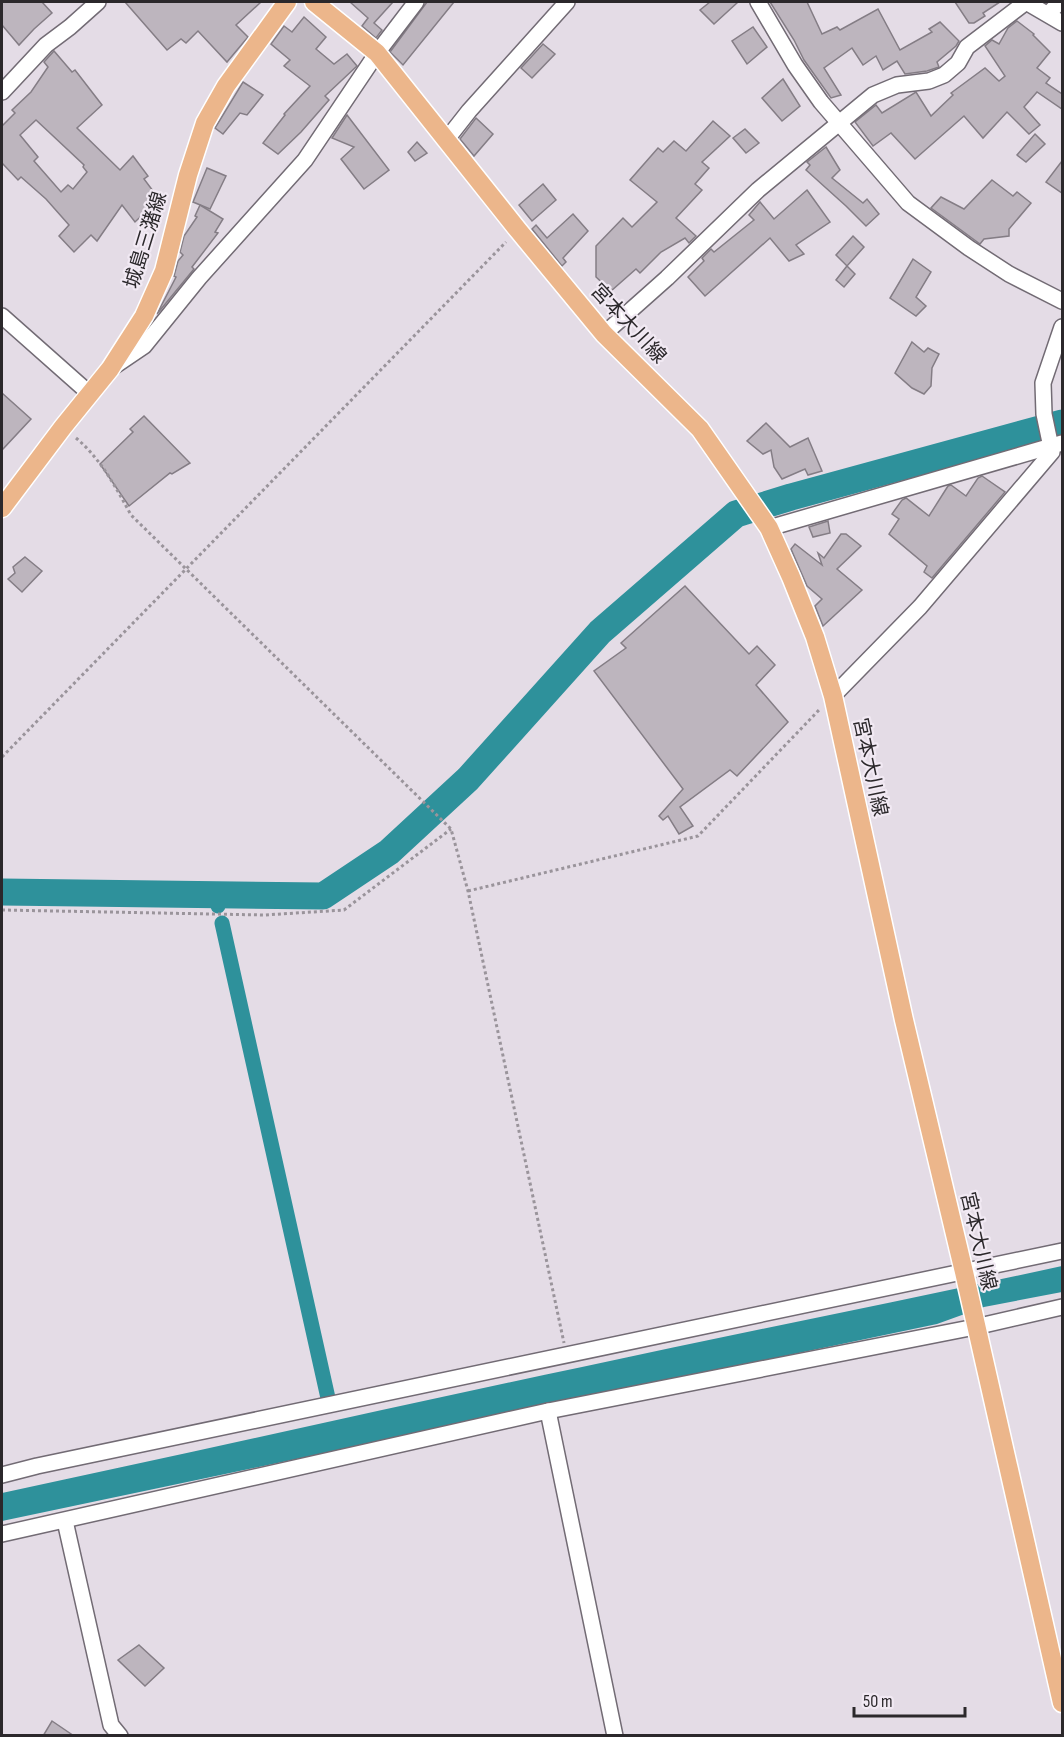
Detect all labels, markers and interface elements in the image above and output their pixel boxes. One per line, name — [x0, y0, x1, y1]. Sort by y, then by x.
street label: 城島三潴線 — [120, 189, 172, 292]
street label: 宮本大川線 — [585, 279, 671, 368]
street label: 宮本大川線 — [848, 716, 892, 819]
street label: 宮本大川線 — [955, 1190, 1001, 1293]
scale bar — [854, 1680, 965, 1718]
text: 50 m — [863, 1691, 893, 1712]

